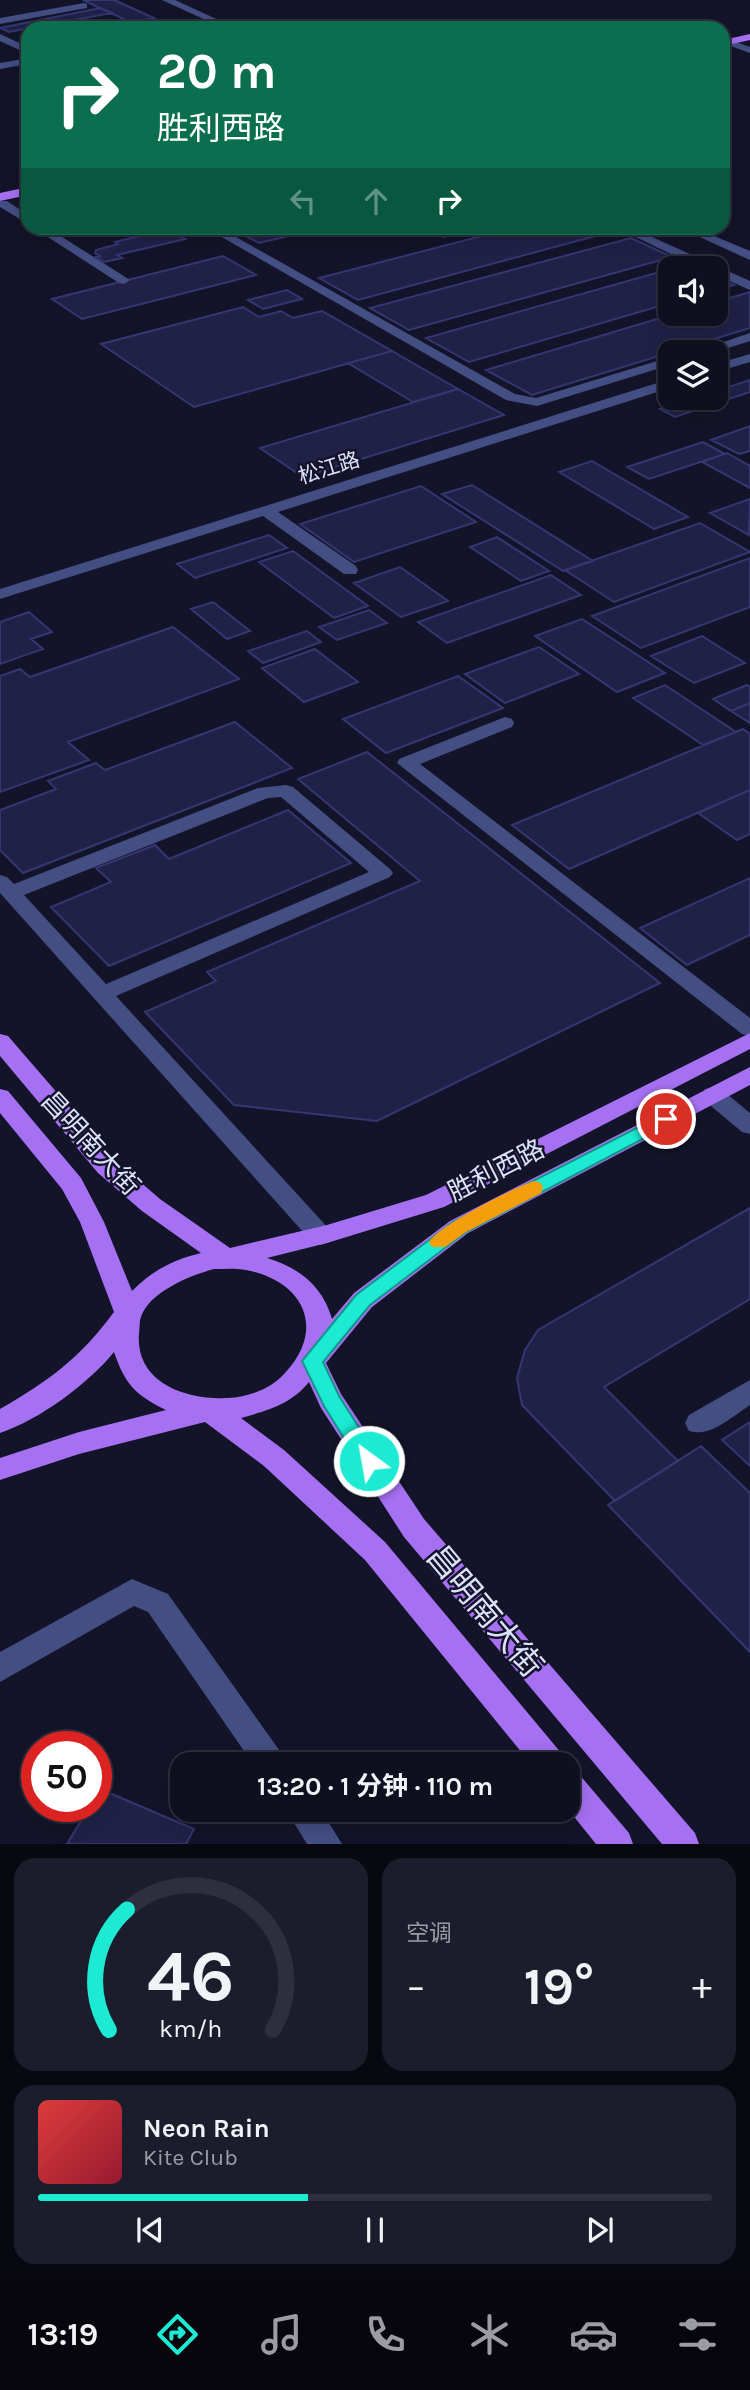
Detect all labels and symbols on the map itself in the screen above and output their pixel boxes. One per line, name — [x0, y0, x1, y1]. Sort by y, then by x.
street label: 松江路 — [295, 447, 363, 489]
street label: 昌明南大街 — [35, 1085, 146, 1201]
pin — [636, 1089, 696, 1149]
street label: 胜利西路 — [443, 1133, 550, 1208]
position arrow — [332, 1424, 406, 1498]
street label: 昌明南大街 — [419, 1538, 550, 1685]
speed limit sign: 50 — [21, 1731, 112, 1822]

